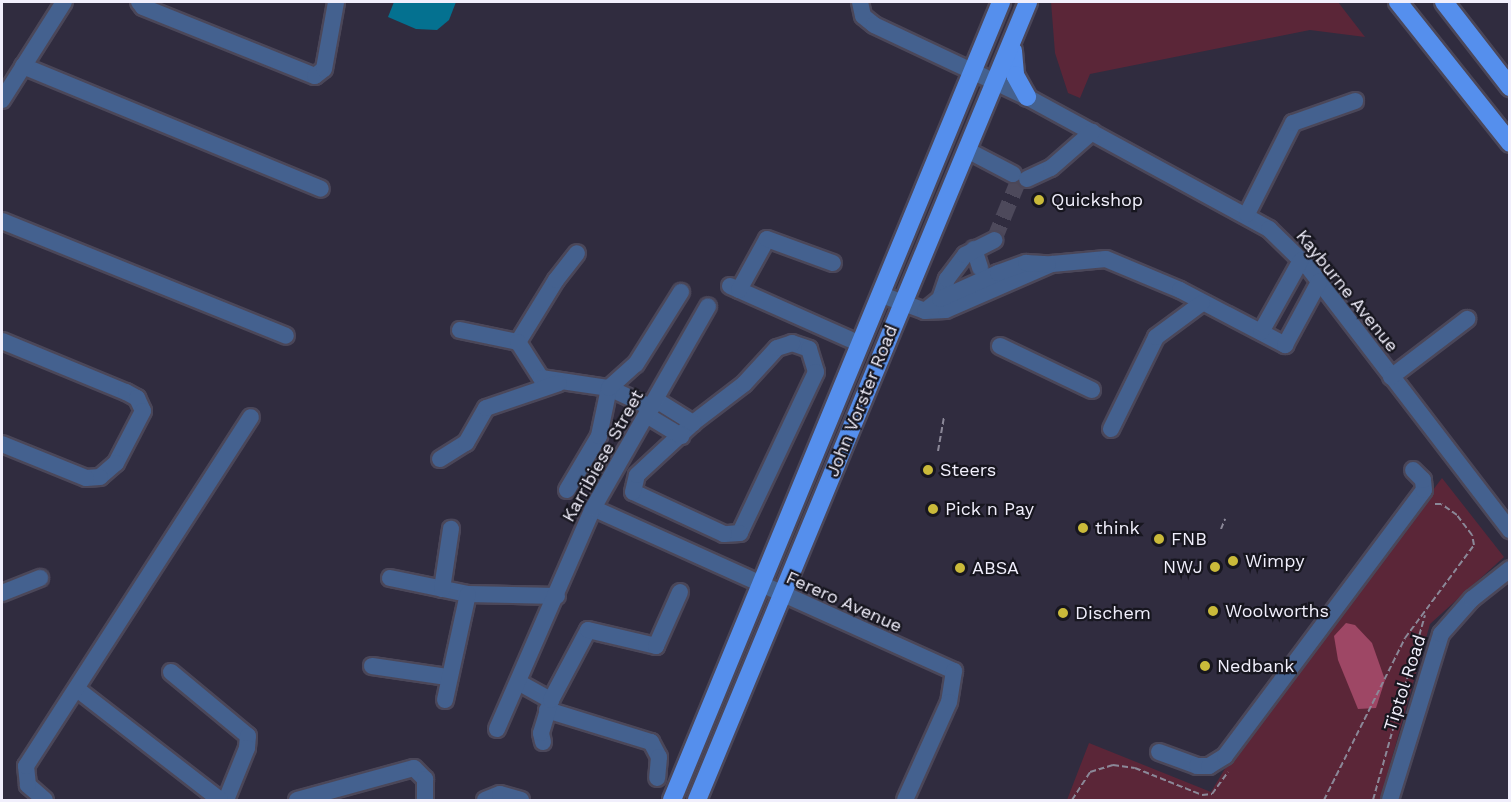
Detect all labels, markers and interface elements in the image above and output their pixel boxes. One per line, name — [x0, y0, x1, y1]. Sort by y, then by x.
place label: Quickshop — [1051, 189, 1143, 211]
marker: Quickshop — [1032, 193, 1046, 207]
street label: Kayburne Avenue — [1291, 225, 1403, 357]
street label: John Vorster Road — [822, 322, 902, 480]
street label: Karribiese Street — [558, 386, 648, 526]
place label: Steers — [940, 459, 996, 481]
marker: Steers — [921, 463, 935, 477]
place label: Pick n Pay — [945, 498, 1034, 520]
marker: Pick n Pay — [926, 502, 940, 516]
place label: think — [1095, 517, 1140, 539]
marker: think — [1076, 521, 1090, 535]
place label: FNB — [1171, 528, 1207, 550]
marker: FNB — [1152, 532, 1166, 546]
place label: Wimpy — [1245, 550, 1305, 572]
marker: Wimpy — [1226, 554, 1240, 568]
place label: NWJ — [1163, 556, 1203, 578]
place label: ABSA — [972, 557, 1019, 579]
marker: NWJ — [1208, 560, 1222, 574]
marker: ABSA — [953, 561, 967, 575]
street label: Ferero Avenue — [782, 567, 906, 637]
place label: Woolworths — [1225, 600, 1329, 622]
place label: Dischem — [1075, 602, 1151, 624]
marker: Woolworths — [1206, 604, 1220, 618]
marker: Dischem — [1056, 606, 1070, 620]
street label: Tiptol Road — [1379, 632, 1431, 734]
place label: Nedbank — [1217, 655, 1295, 677]
marker: Nedbank — [1198, 659, 1212, 673]

